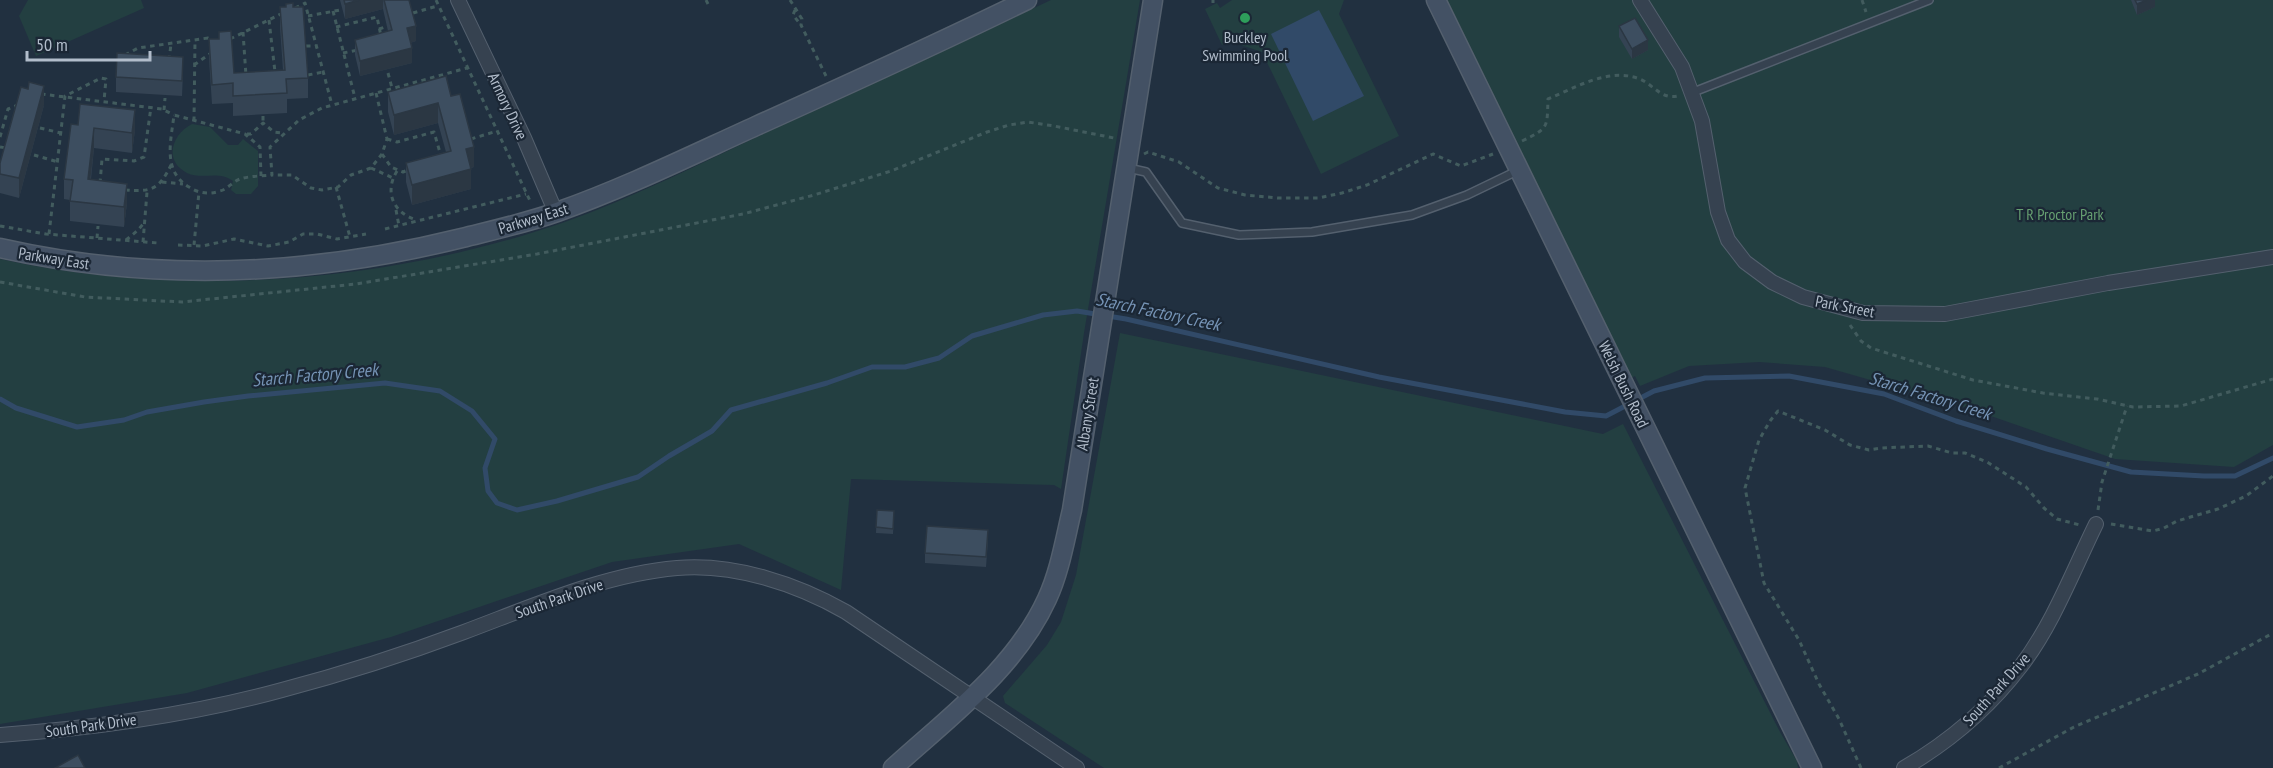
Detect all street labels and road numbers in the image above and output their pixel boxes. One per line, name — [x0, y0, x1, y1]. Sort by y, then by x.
street label: Armory Drive — [484, 69, 532, 143]
street label: Parkway East — [496, 198, 571, 238]
street label: Parkway East — [17, 243, 92, 274]
street label: Park Street — [1814, 290, 1877, 322]
street label: Welsh Bush Road — [1594, 337, 1654, 431]
street label: Albany Street — [1071, 375, 1103, 452]
street label: South Park Drive — [513, 574, 605, 622]
street label: South Park Drive — [1958, 648, 2034, 730]
street label: South Park Drive — [44, 709, 138, 741]

